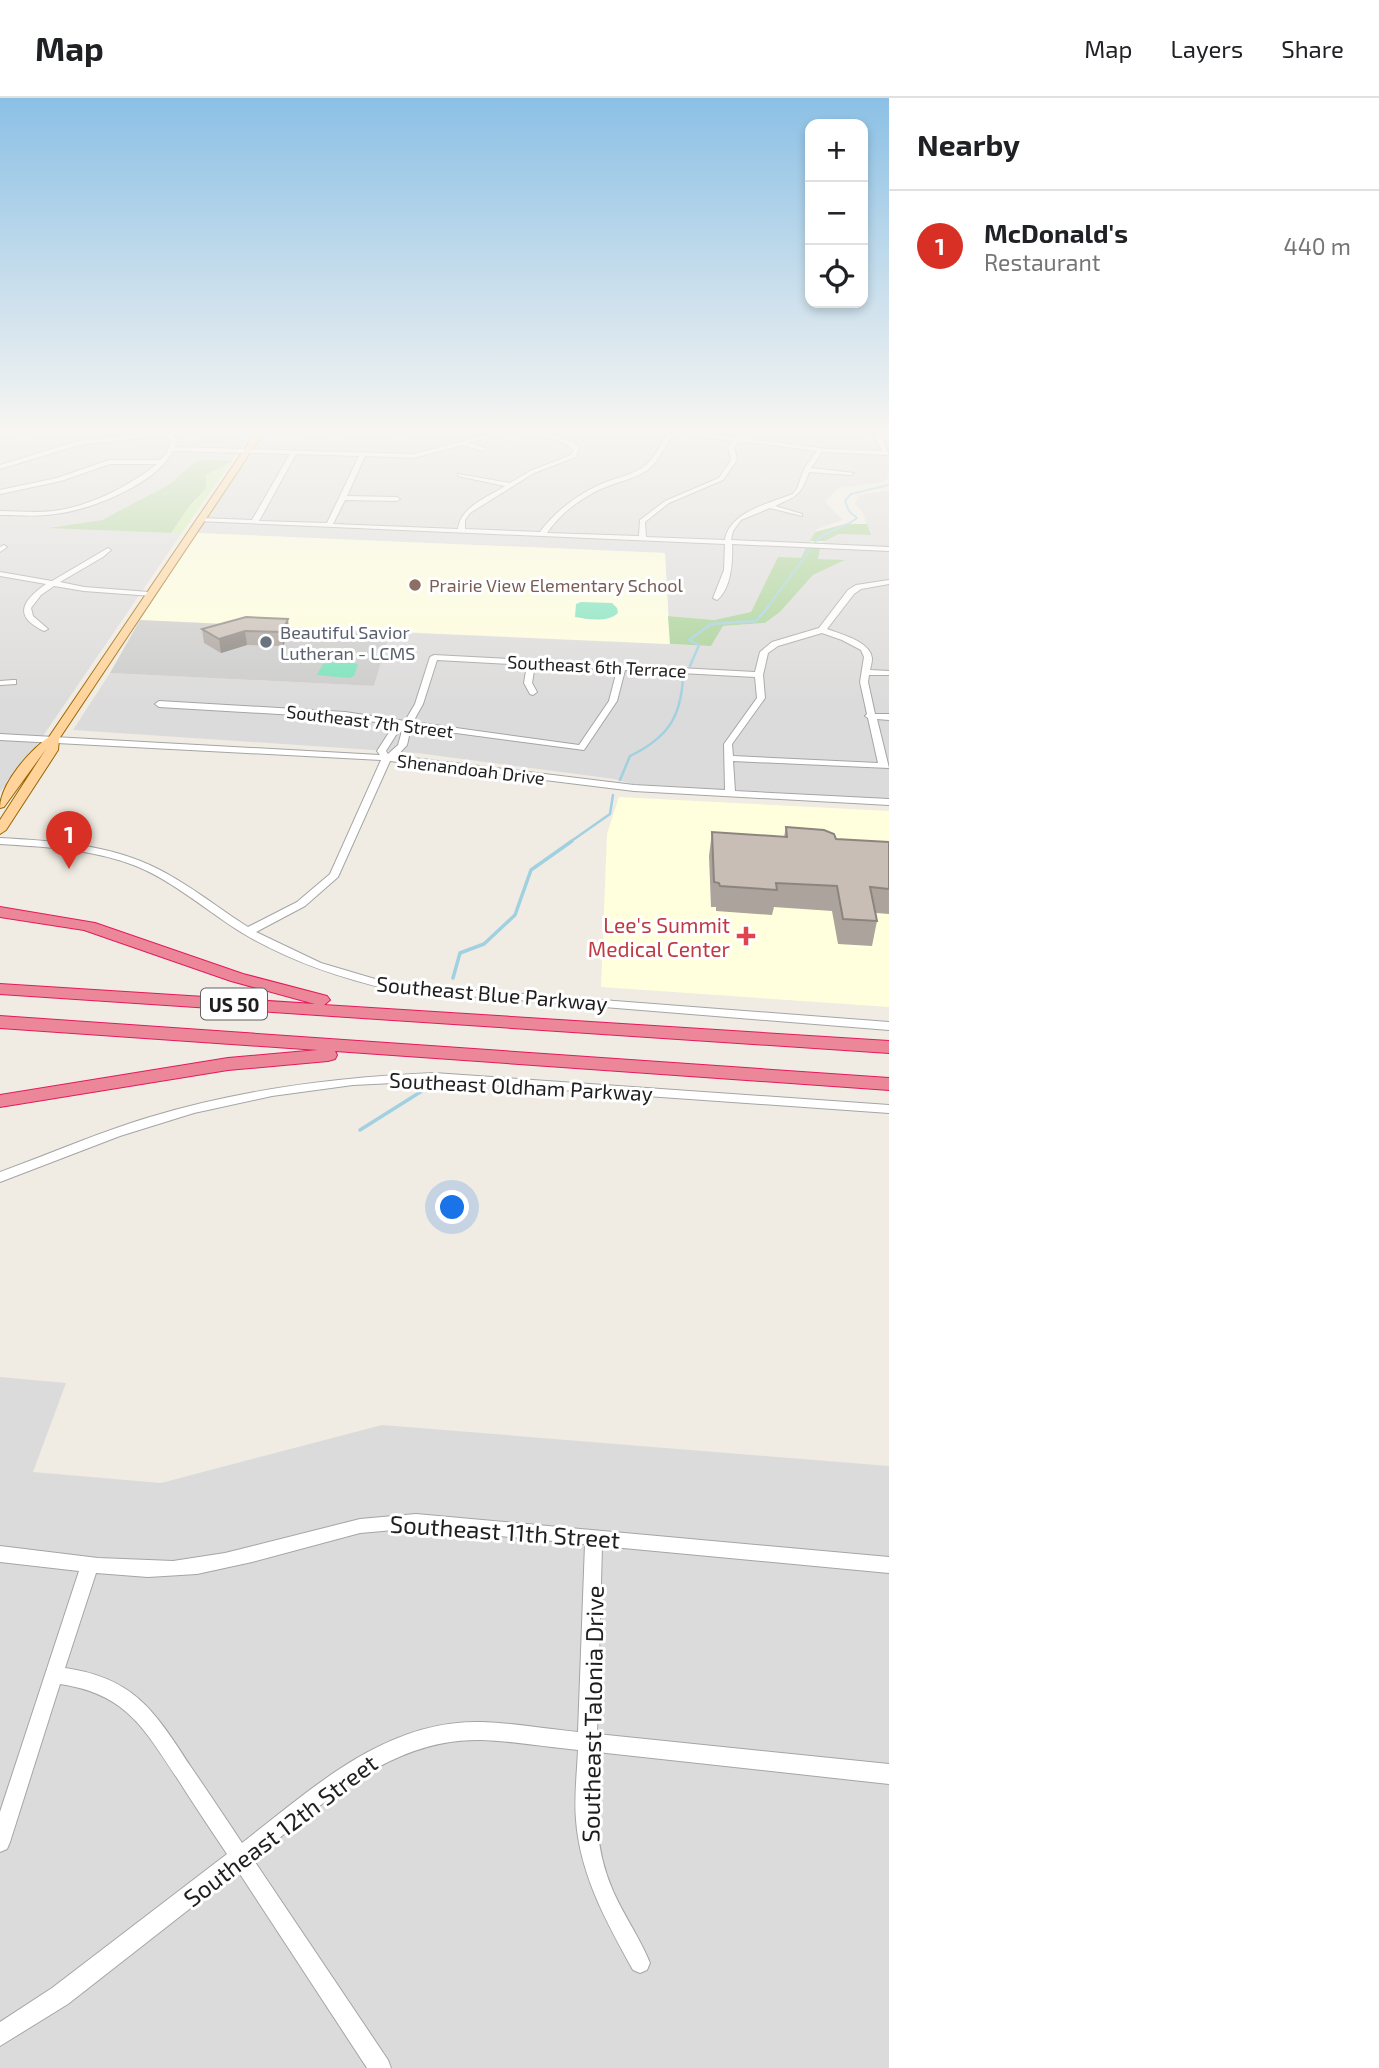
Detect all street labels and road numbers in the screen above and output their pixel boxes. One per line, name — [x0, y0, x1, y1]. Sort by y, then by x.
street label: Southeast 6th Terrace — [507, 650, 687, 682]
street label: Southeast 7th Street — [285, 700, 455, 742]
street label: Shenandoah Drive — [396, 749, 546, 789]
street label: Southeast Blue Parkway — [375, 970, 609, 1016]
road number: US 50 — [201, 988, 267, 1020]
street label: Southeast Oldham Parkway — [389, 1067, 653, 1105]
street label: Southeast 11th Street — [389, 1508, 621, 1554]
street label: Southeast Talonia Drive — [575, 1585, 609, 1843]
street label: Southeast 12th Street — [178, 1748, 382, 1912]

